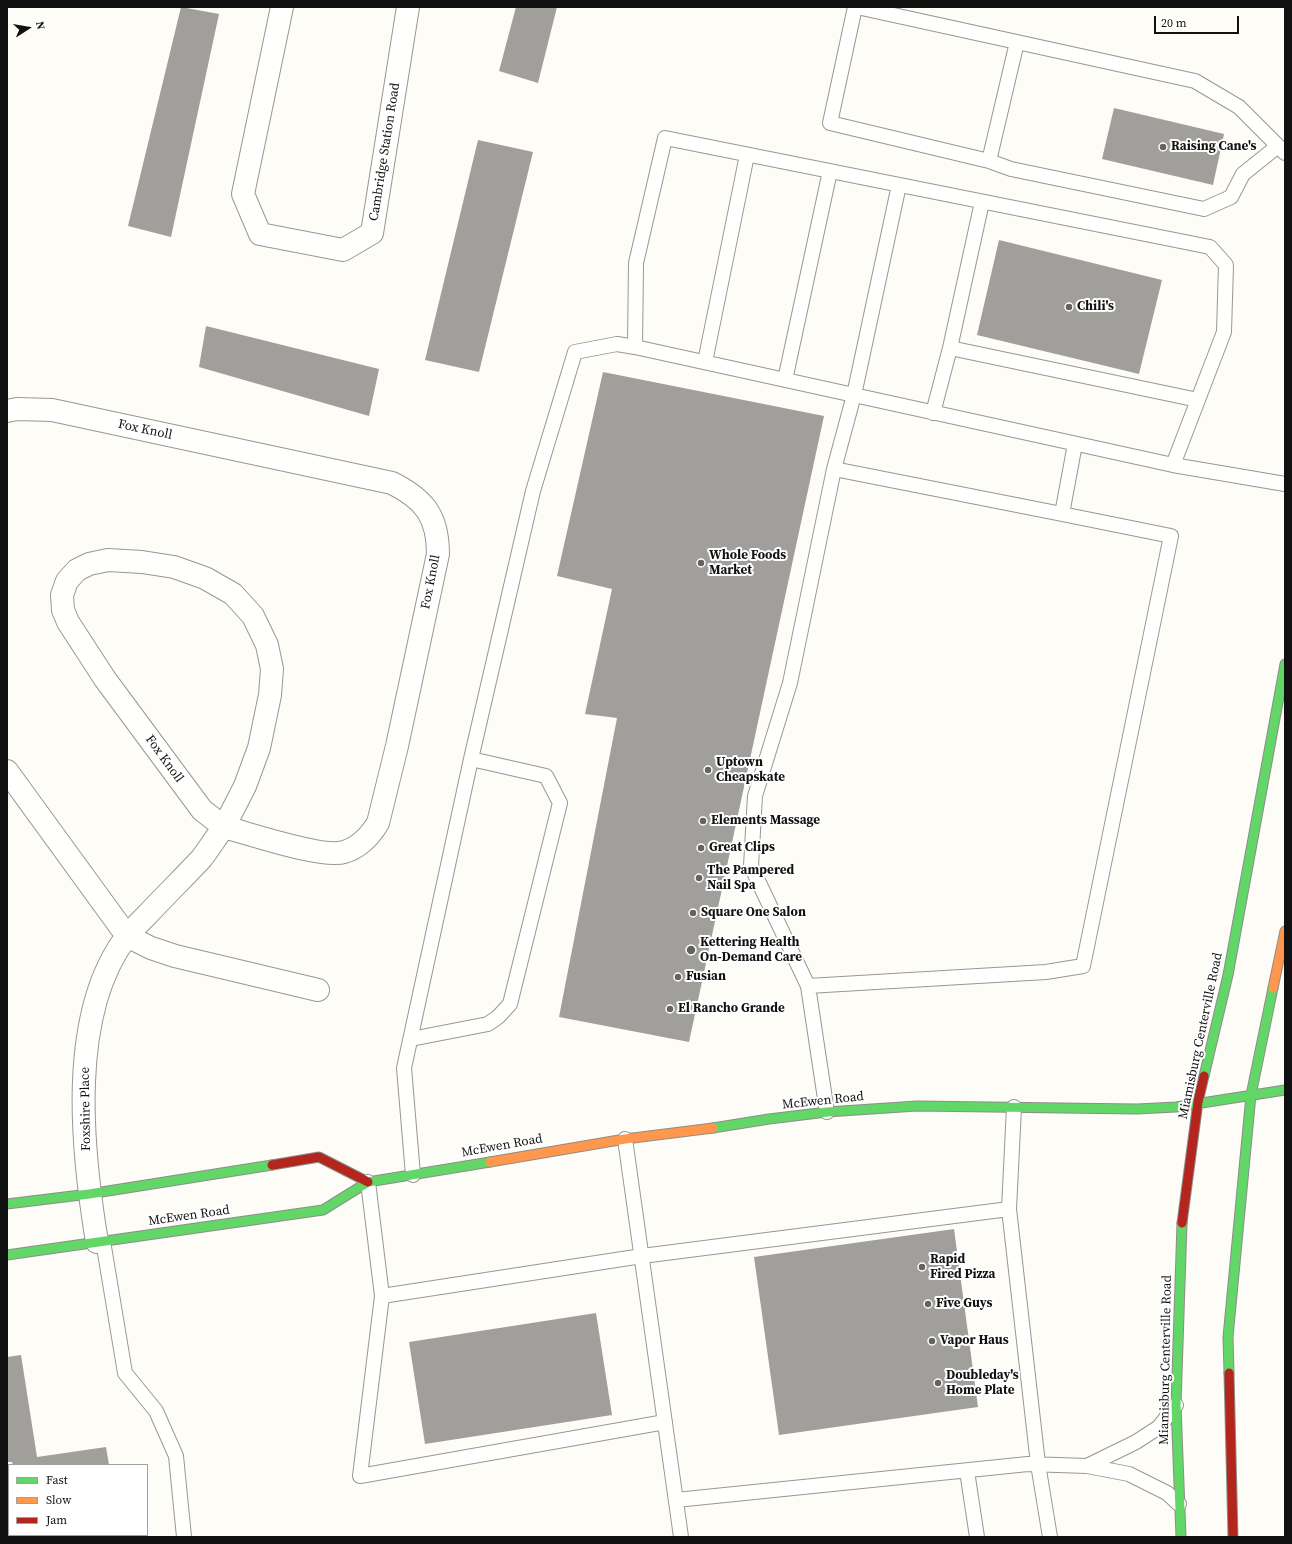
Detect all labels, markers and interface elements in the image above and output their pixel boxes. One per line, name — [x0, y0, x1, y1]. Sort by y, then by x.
north arrow — [8, 8, 48, 48]
scale bar — [1156, 8, 1241, 34]
text: 20 m — [1161, 15, 1187, 31]
text: N — [32, 20, 48, 31]
street label: Cambridge Station Road — [366, 82, 404, 222]
place label: Raising Cane's — [1171, 139, 1256, 155]
marker: Raising Cane's — [1158, 142, 1168, 152]
place label: Chili's — [1077, 299, 1114, 315]
marker: Chili's — [1064, 302, 1074, 312]
street label: Fox Knoll — [116, 417, 174, 443]
place label: Whole Foods Market — [709, 548, 786, 579]
street label: Fox Knoll — [418, 553, 444, 611]
marker: Whole Foods Market — [696, 558, 706, 568]
street label: Fox Knoll — [142, 732, 186, 786]
place label: Uptown Cheapskate — [716, 755, 785, 786]
marker: Uptown Cheapskate — [703, 765, 713, 775]
place label: Elements Massage — [711, 813, 820, 829]
marker: Elements Massage — [698, 816, 708, 826]
place label: Great Clips — [709, 840, 775, 856]
marker: Great Clips — [696, 843, 706, 853]
place label: The Pampered Nail Spa — [707, 863, 794, 894]
marker: The Pampered Nail Spa — [694, 873, 704, 883]
place label: Square One Salon — [701, 905, 806, 921]
marker: Square One Salon — [688, 908, 698, 918]
place label: Kettering Health On-Demand Care — [700, 935, 802, 966]
marker: Kettering Health On-Demand Care — [685, 944, 697, 956]
street label: Miamisburg Centerville Road — [1176, 951, 1226, 1121]
place label: Fusian — [686, 969, 726, 985]
marker: Fusian — [673, 972, 683, 982]
place label: El Rancho Grande — [678, 1001, 785, 1017]
marker: El Rancho Grande — [665, 1004, 675, 1014]
street label: Foxshire Place — [77, 1067, 95, 1151]
street label: McEwen Road — [781, 1089, 865, 1113]
street label: McEwen Road — [460, 1131, 544, 1161]
street label: McEwen Road — [147, 1203, 231, 1229]
place label: Rapid Fired Pizza — [930, 1252, 995, 1283]
marker: Rapid Fired Pizza — [917, 1262, 927, 1272]
street label: Miamisburg Centerville Road — [1157, 1275, 1175, 1445]
place label: Five Guys — [936, 1296, 992, 1312]
marker: Five Guys — [923, 1299, 933, 1309]
place label: Vapor Haus — [940, 1333, 1009, 1349]
marker: Vapor Haus — [927, 1336, 937, 1346]
place label: Doubleday's Home Plate — [946, 1368, 1019, 1399]
marker: Doubleday's Home Plate — [933, 1378, 943, 1388]
legend — [8, 1464, 148, 1536]
text: Fast — [46, 1472, 68, 1488]
text: Slow — [46, 1492, 71, 1508]
text: Jam — [46, 1512, 67, 1528]

